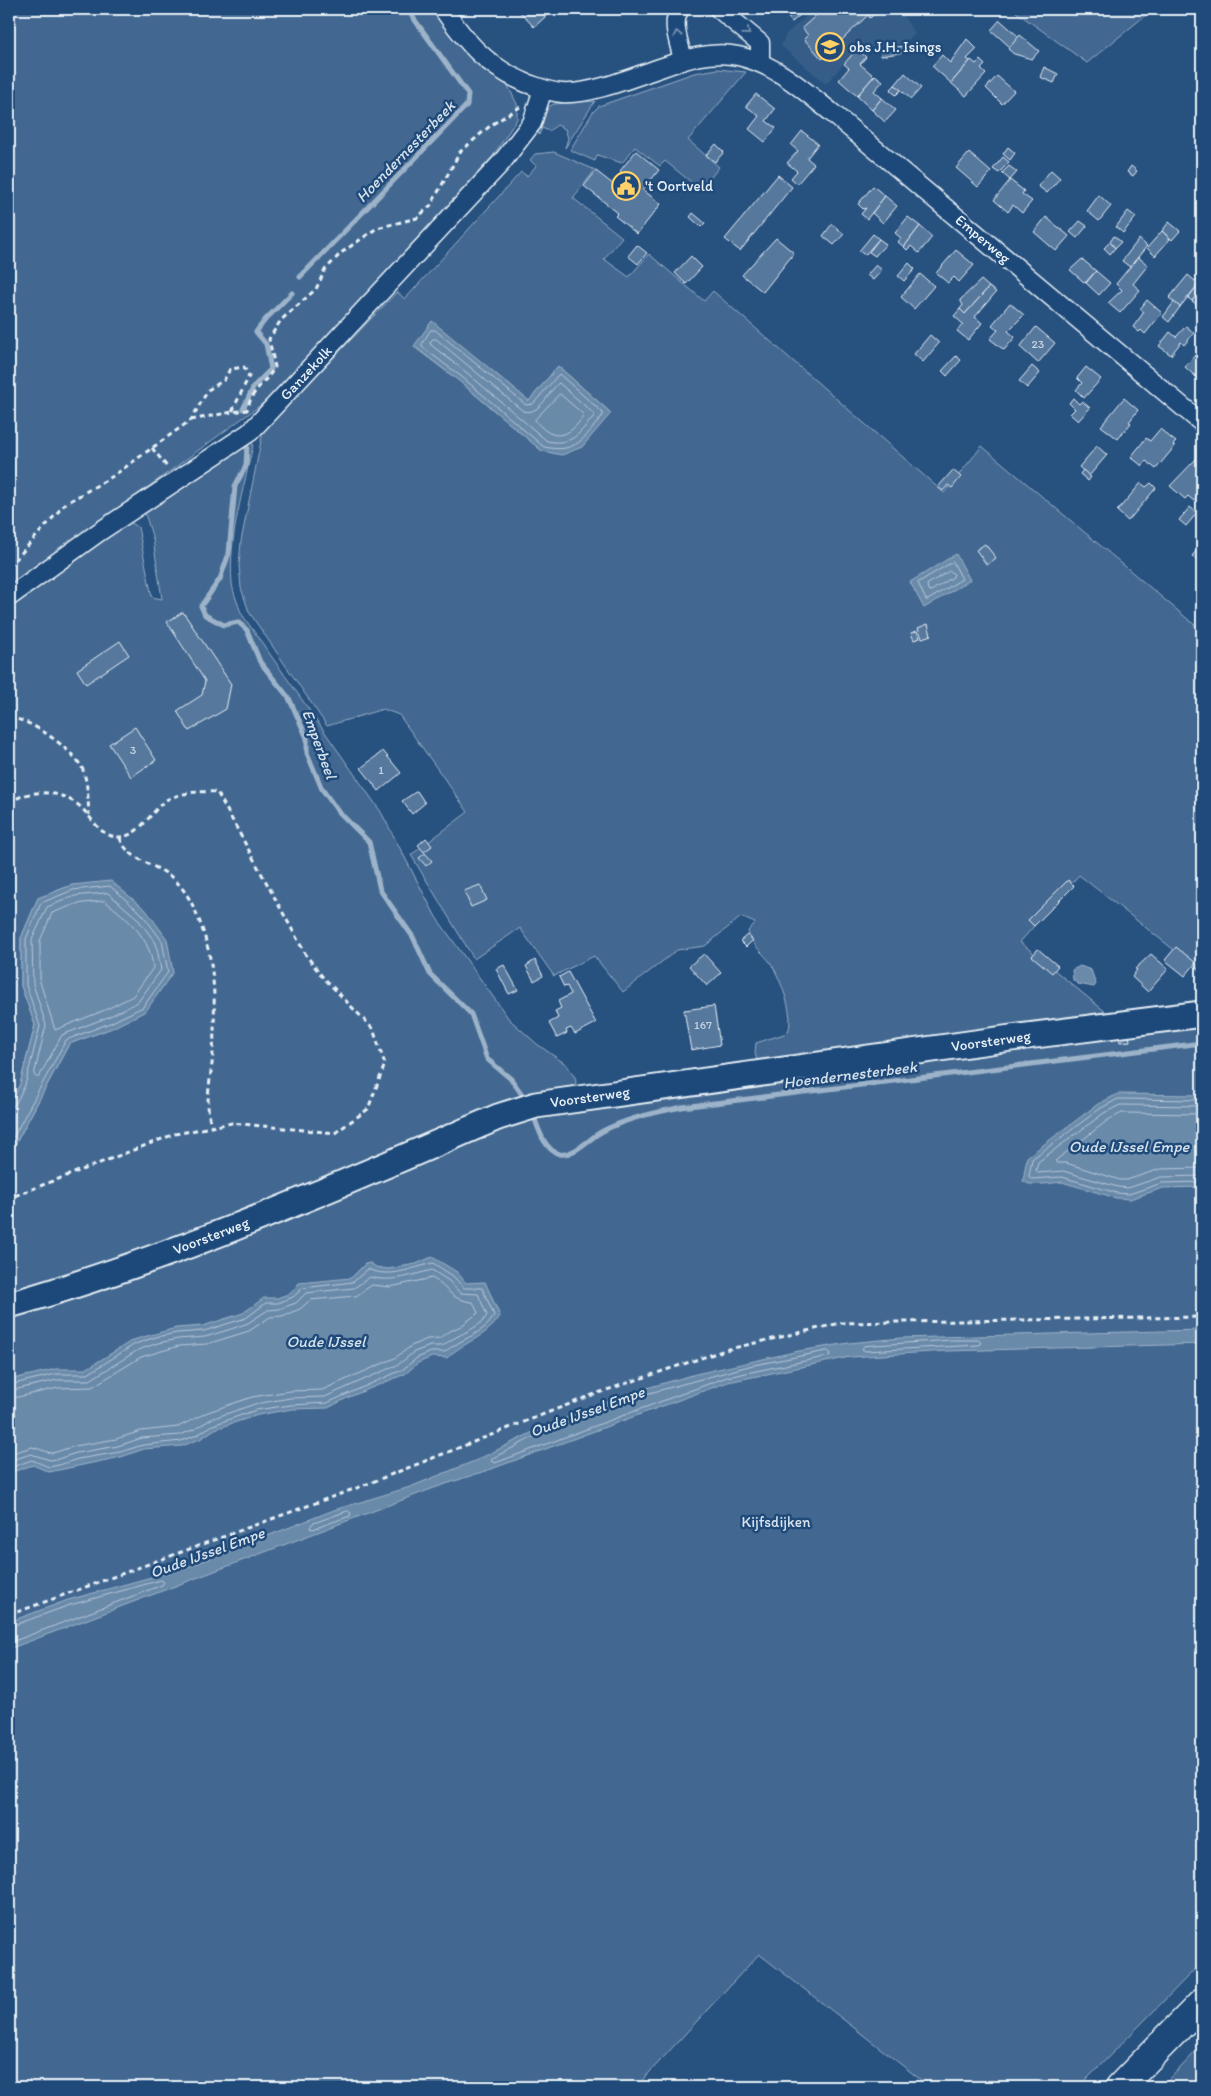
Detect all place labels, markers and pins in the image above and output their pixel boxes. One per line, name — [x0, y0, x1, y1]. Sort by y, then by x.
school or university icon: obs J.H. Isings — [815, 32, 845, 62]
place label: obs J.H. Isings — [849, 38, 942, 56]
public building icon: 't Oortveld — [611, 171, 641, 201]
place label: 't Oortveld — [645, 177, 713, 195]

